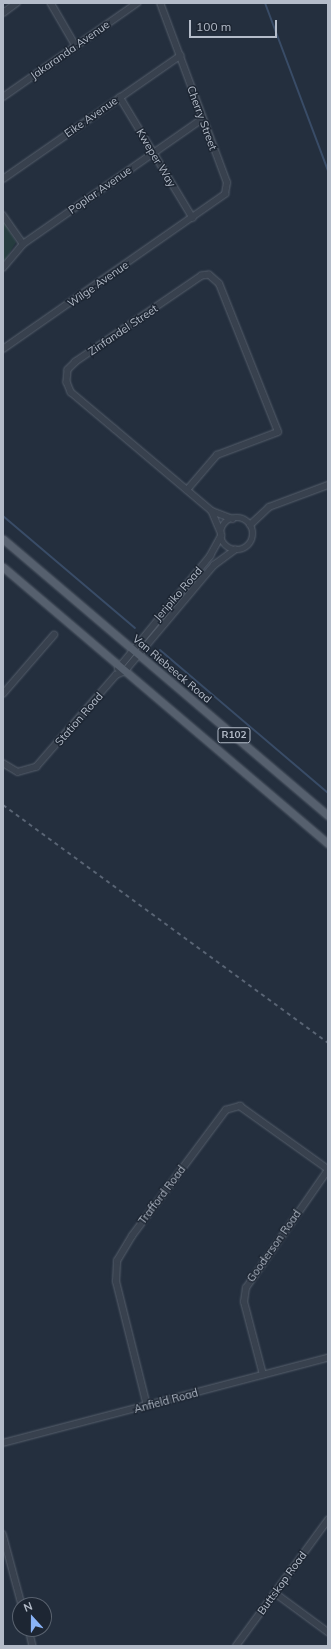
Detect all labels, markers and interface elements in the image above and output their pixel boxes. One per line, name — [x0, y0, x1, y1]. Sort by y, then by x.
scale bar — [191, 12, 279, 38]
street label: Jakaranda Avenue — [28, 18, 112, 82]
text: 100 m — [196, 19, 231, 34]
street label: Cherry Street — [184, 84, 220, 152]
street label: Eike Avenue — [62, 94, 120, 140]
street label: Kweper Way — [133, 126, 179, 190]
street label: Poplar Avenue — [66, 163, 134, 217]
street label: Wilge Avenue — [65, 258, 131, 310]
street label: Zinfandel Street — [86, 302, 160, 358]
street label: Jeripiko Road — [151, 564, 205, 624]
street label: Van Riebeeck Road — [130, 632, 214, 706]
street label: Station Road — [52, 690, 106, 748]
road number: R102 — [217, 727, 251, 743]
street label: Trafford Road — [136, 1163, 188, 1227]
street label: Gooderson Road — [244, 1207, 304, 1285]
street label: Anfield Road — [132, 1386, 200, 1416]
street label: Buttskop Road — [255, 1549, 309, 1617]
north arrow — [12, 1597, 52, 1637]
text: N — [22, 1599, 34, 1615]

